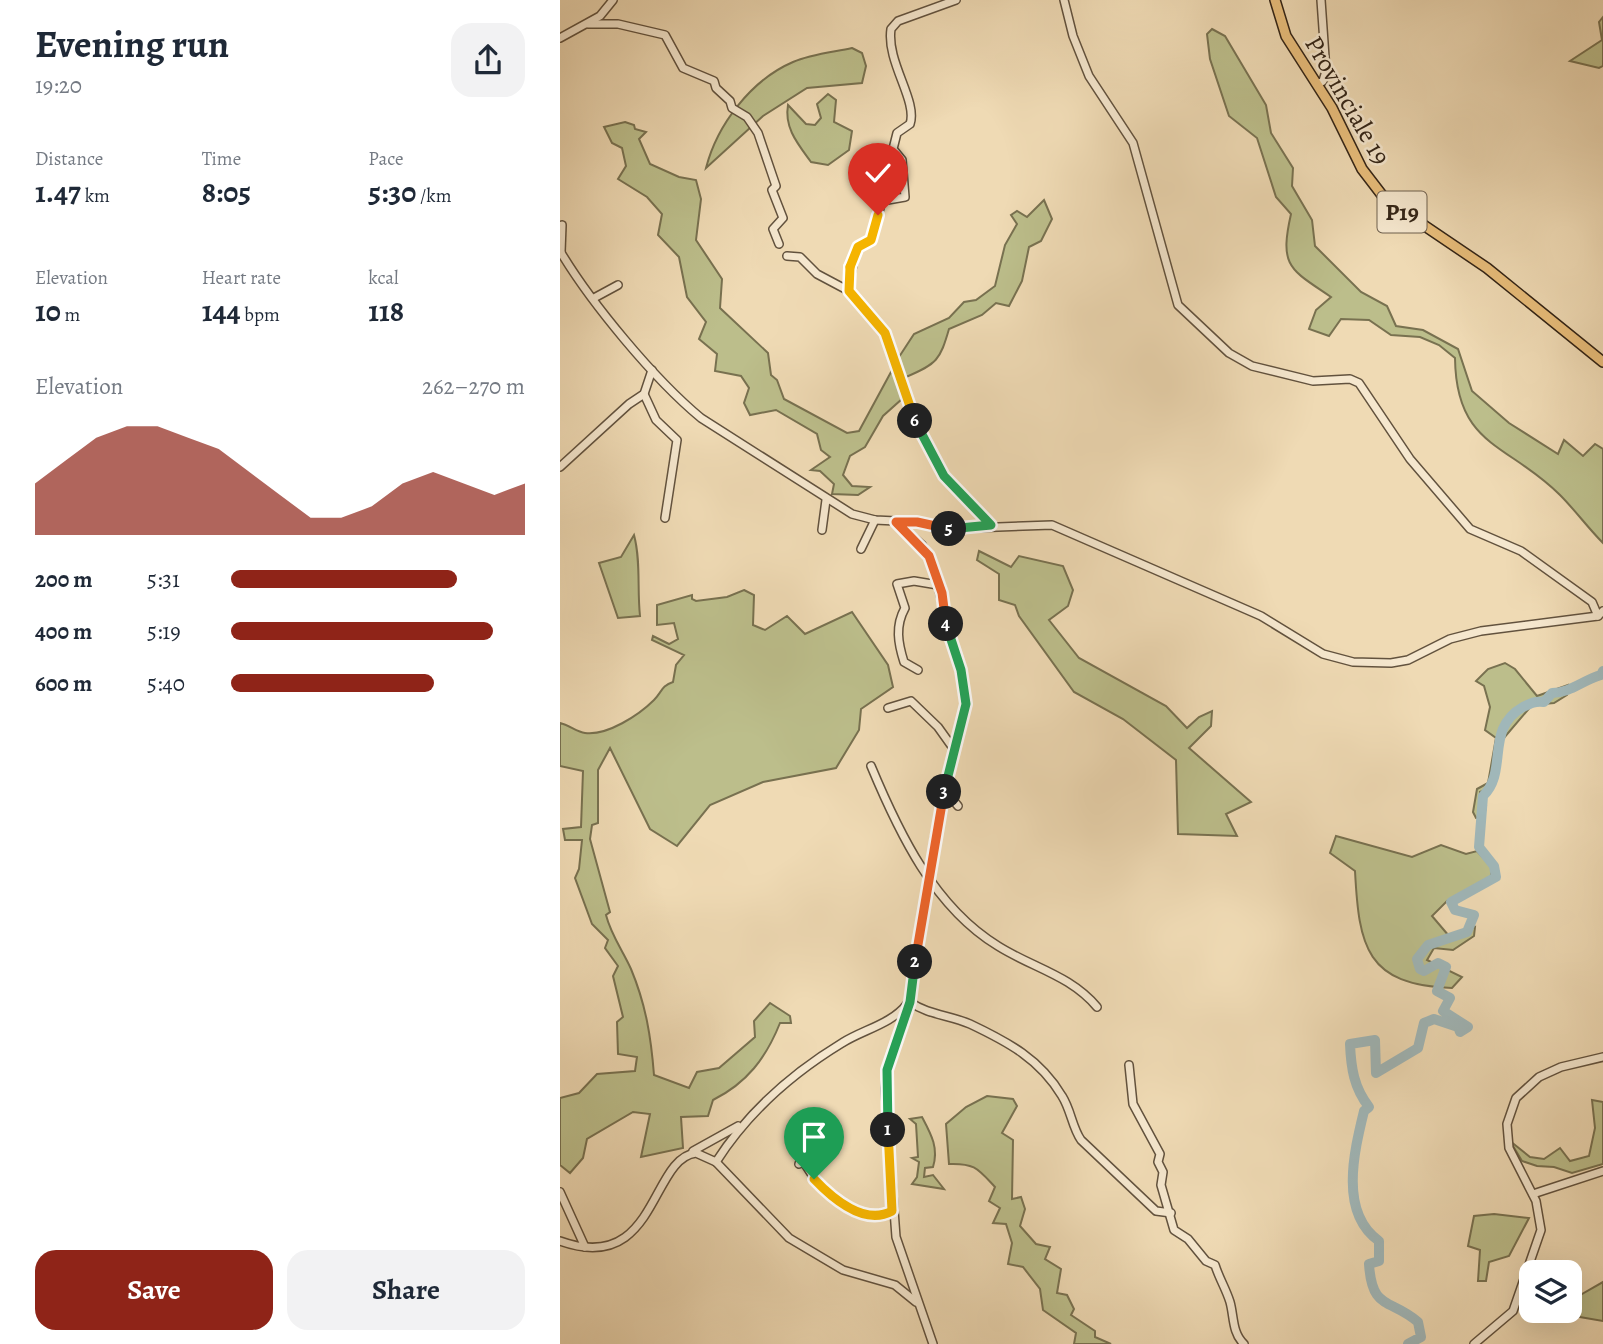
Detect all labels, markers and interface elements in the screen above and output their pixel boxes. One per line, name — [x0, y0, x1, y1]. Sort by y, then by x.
text: Evening run — [35, 18, 229, 70]
button: share — [451, 23, 525, 97]
street label: Provinciale 19 — [1296, 29, 1399, 171]
text: 19:20 — [35, 70, 82, 101]
pin — [848, 143, 908, 215]
text: Distance — [35, 146, 103, 172]
text: Time — [202, 146, 241, 172]
text: Pace — [368, 146, 404, 172]
icon: check — [859, 154, 897, 192]
text: 1.47 — [35, 172, 81, 212]
text: 8:05 — [202, 172, 251, 212]
text: 5:30 — [368, 172, 416, 212]
text: km — [81, 183, 110, 209]
text: /km — [416, 183, 452, 209]
road number: P19 — [1378, 192, 1426, 232]
text: Elevation — [35, 265, 108, 291]
text: Heart rate — [202, 265, 281, 291]
text: kcal — [368, 265, 399, 291]
text: 10 — [35, 291, 61, 331]
text: 144 — [202, 291, 241, 331]
text: 118 — [368, 291, 404, 331]
text: m — [61, 302, 80, 328]
text: bpm — [241, 302, 280, 328]
text: Elevation — [35, 371, 123, 402]
text: 262–270 m — [422, 371, 525, 402]
pin: 6 — [898, 404, 932, 438]
text: 6 — [910, 407, 919, 433]
pin: 5 — [932, 512, 966, 546]
text: 5 — [944, 515, 953, 541]
text: 200 m — [35, 564, 93, 595]
text: 5:31 — [147, 564, 180, 595]
pin: 4 — [928, 606, 964, 642]
text: 4 — [941, 610, 950, 636]
text: 400 m — [35, 616, 92, 647]
text: 5:19 — [147, 616, 181, 647]
text: 600 m — [35, 668, 92, 699]
text: 5:40 — [147, 668, 185, 699]
pin: 3 — [926, 774, 962, 810]
text: 3 — [939, 778, 948, 804]
pin: 2 — [898, 944, 932, 979]
text: 2 — [910, 948, 919, 974]
pin — [784, 1107, 844, 1179]
pin: 1 — [870, 1112, 906, 1148]
text: 1 — [884, 1116, 891, 1142]
icon: arrive — [795, 1118, 833, 1156]
button: Save — [35, 1250, 273, 1330]
button: Share — [287, 1250, 525, 1330]
map controls — [1519, 1260, 1582, 1323]
button: layers — [1519, 1260, 1582, 1323]

